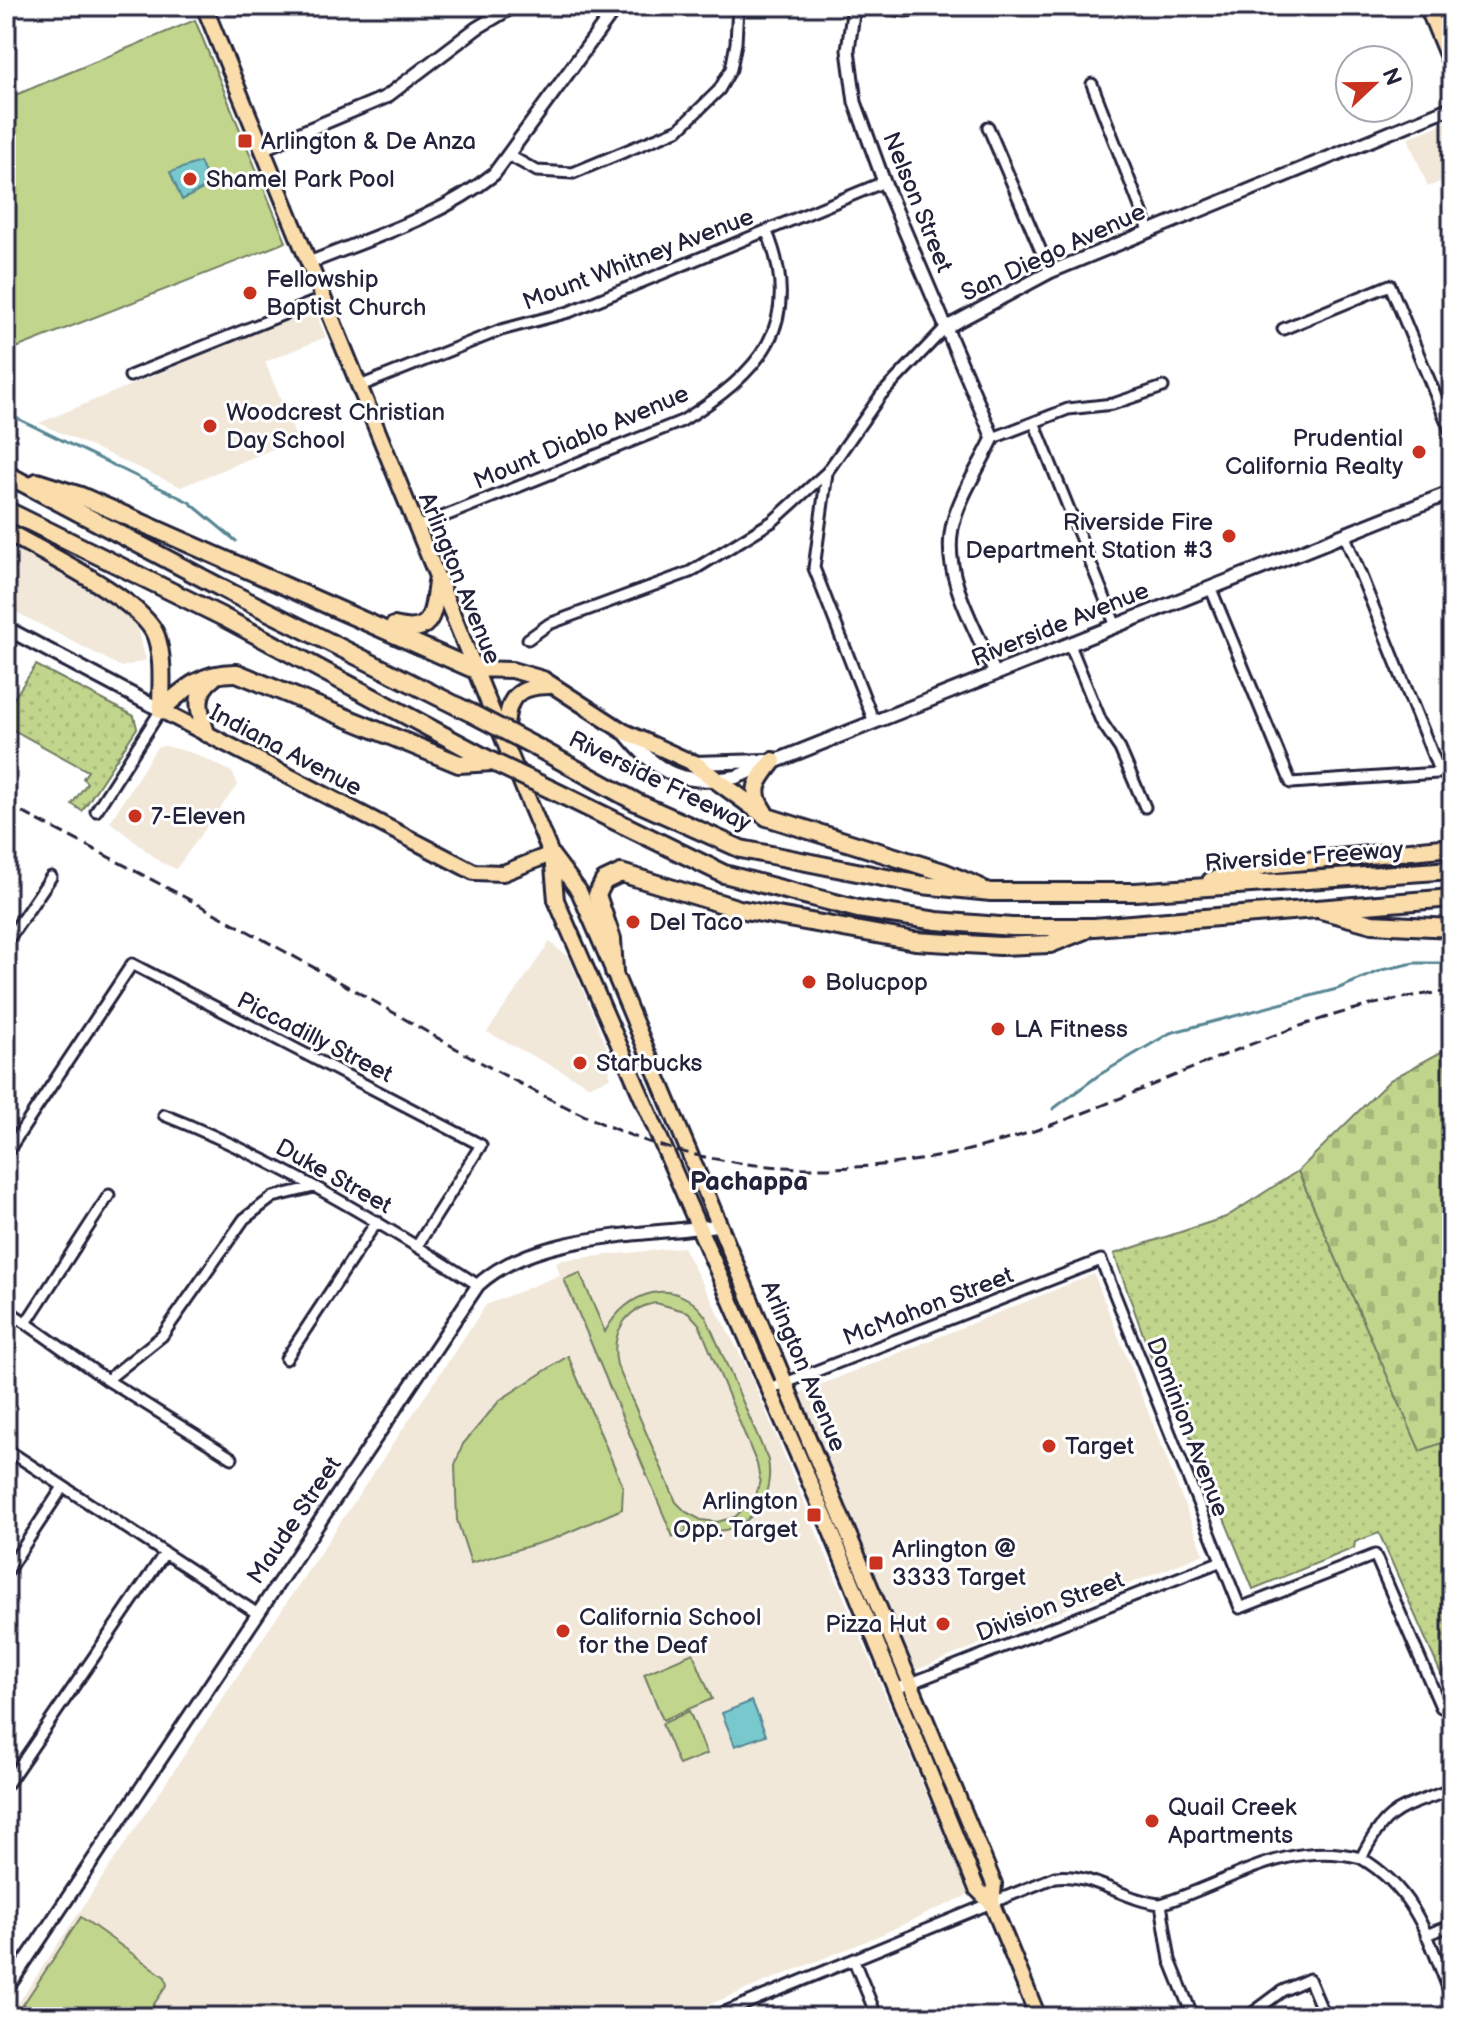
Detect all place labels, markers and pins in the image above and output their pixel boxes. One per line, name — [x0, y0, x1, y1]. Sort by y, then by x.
place label: Arlington & De Anza — [261, 127, 476, 156]
marker: Arlington & De Anza — [236, 132, 254, 150]
place label: Shamel Park Pool — [206, 165, 395, 194]
marker: Shamel Park Pool — [181, 170, 199, 188]
place label: Fellowship Baptist Church — [266, 265, 426, 322]
marker: Fellowship Baptist Church — [241, 284, 259, 302]
place label: Woodcrest Christian Day School — [226, 398, 445, 455]
marker: Woodcrest Christian Day School — [201, 417, 219, 435]
place label: Prudential California Realty — [1225, 424, 1403, 481]
marker: Prudential California Realty — [1410, 443, 1428, 461]
place label: Riverside Fire Department Station #3 — [965, 508, 1213, 565]
marker: Riverside Fire Department Station #3 — [1220, 527, 1238, 545]
place label: 7-Eleven — [151, 802, 246, 831]
marker: 7-Eleven — [126, 807, 144, 825]
place label: Del Taco — [649, 908, 743, 937]
marker: Del Taco — [624, 913, 642, 931]
place label: Bolucpop — [825, 968, 928, 997]
marker: Bolucpop — [800, 973, 818, 991]
place label: LA Fitness — [1014, 1015, 1128, 1044]
marker: LA Fitness — [989, 1020, 1007, 1038]
place label: Starbucks — [596, 1049, 703, 1078]
marker: Starbucks — [571, 1054, 589, 1072]
place label: Target — [1065, 1432, 1135, 1461]
marker: Target — [1040, 1437, 1058, 1455]
place label: Arlington Opp. Target — [673, 1487, 799, 1544]
marker: Arlington Opp. Target — [805, 1506, 823, 1524]
place label: Arlington @ 3333 Target — [892, 1535, 1027, 1592]
marker: Arlington @ 3333 Target — [867, 1554, 885, 1572]
place label: California School for the Deaf — [579, 1603, 761, 1660]
place label: Pizza Hut — [825, 1610, 928, 1639]
marker: Pizza Hut — [934, 1615, 952, 1633]
marker: California School for the Deaf — [554, 1622, 572, 1640]
place label: Quail Creek Apartments — [1168, 1793, 1297, 1850]
marker: Quail Creek Apartments — [1143, 1812, 1161, 1830]

